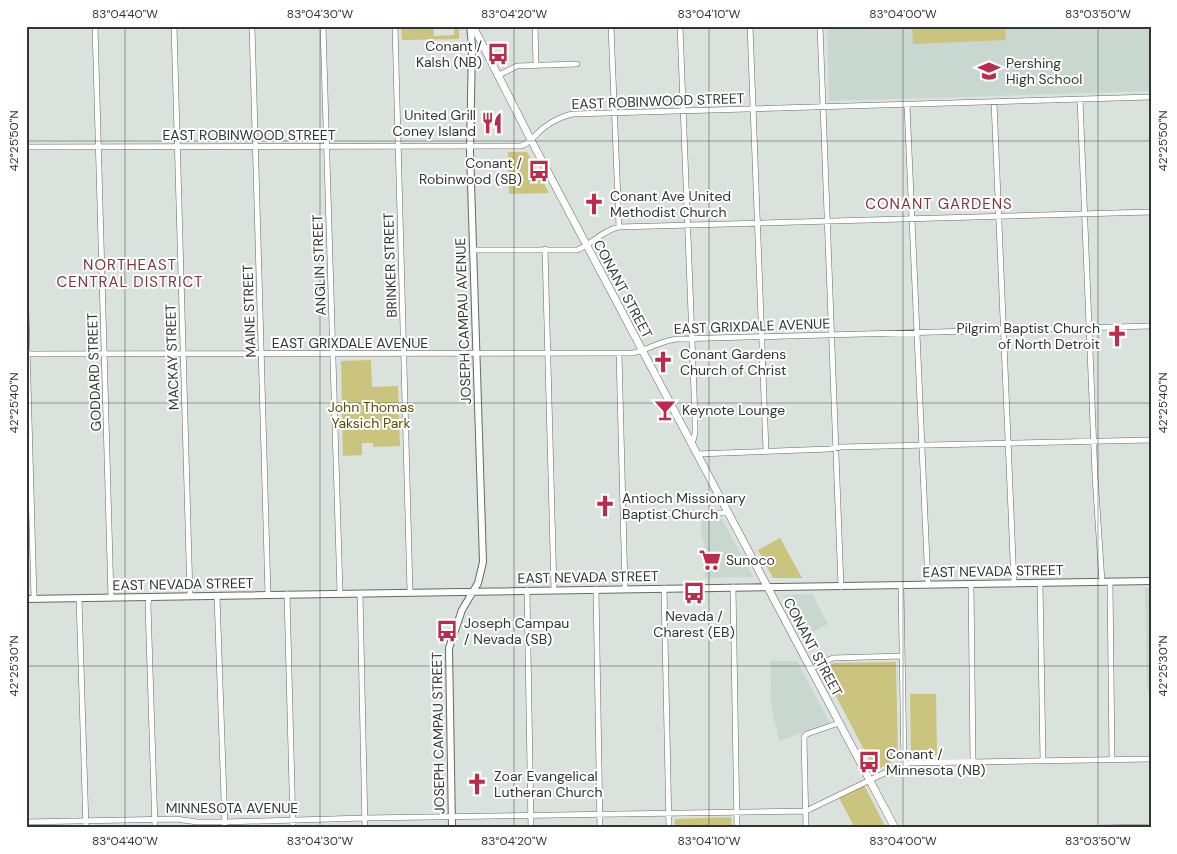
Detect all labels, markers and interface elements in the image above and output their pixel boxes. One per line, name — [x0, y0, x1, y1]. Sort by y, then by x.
text: 83°04'40"W — [92, 6, 158, 22]
text: 83°04'30"W — [287, 6, 354, 22]
text: 83°04'20"W — [481, 6, 547, 22]
text: 83°04'10"W — [678, 6, 741, 22]
text: 83°04'00"W — [869, 6, 937, 22]
text: 83°03'50"W — [1065, 6, 1131, 22]
place label: Conant / Kalsh (NB) — [416, 37, 483, 71]
bus stop icon: Conant / Kalsh (NB) — [485, 41, 511, 67]
place label: Pershing High School — [1006, 54, 1082, 88]
school or university icon: Pershing High School — [976, 58, 1002, 84]
street label: EAST ROBINWOOD STREET — [571, 89, 745, 113]
place label: United Grill Coney Island — [393, 106, 476, 140]
text: 42°25'50"N — [6, 110, 22, 172]
restaurant icon: United Grill Coney Island — [479, 110, 505, 136]
text: 42°25'50"N — [1155, 110, 1171, 172]
street label: EAST ROBINWOOD STREET — [162, 126, 336, 144]
place label: Conant / Robinwood (SB) — [419, 154, 523, 188]
bus stop icon: Conant / Robinwood (SB) — [526, 158, 552, 184]
place label: Conant Ave United Methodist Church — [610, 187, 731, 221]
church icon: Conant Ave United Methodist Church — [581, 191, 607, 217]
district label: CONANT GARDENS — [865, 194, 1013, 214]
street label: BRINKER STREET — [379, 212, 401, 318]
street label: ANGLIN STREET — [308, 214, 330, 316]
street label: JOSEPH CAMPAU AVENUE — [451, 237, 475, 405]
street label: CONANT STREET — [590, 237, 657, 341]
district label: NORTHEAST CENTRAL DISTRICT — [57, 255, 203, 292]
street label: MAINE STREET — [238, 264, 260, 358]
street label: MACKAY STREET — [161, 303, 183, 411]
street label: GODDARD STREET — [83, 312, 105, 432]
street label: EAST GRIXDALE AVENUE — [673, 314, 831, 338]
place label: Pilgrim Baptist Church of North Detroit — [956, 319, 1100, 353]
church icon: Pilgrim Baptist Church of North Detroit — [1104, 323, 1130, 349]
street label: EAST GRIXDALE AVENUE — [272, 334, 428, 352]
place label: Conant Gardens Church of Christ — [680, 345, 786, 379]
church icon: Conant Gardens Church of Christ — [650, 349, 676, 375]
text: 42°25'40"N — [6, 373, 22, 433]
text: 42°25'40"N — [1155, 373, 1171, 433]
bar icon: Keynote Lounge — [652, 397, 678, 423]
park label: John Thomas Yaksich Park — [328, 398, 414, 432]
place label: Keynote Lounge — [682, 401, 785, 419]
place label: Antioch Missionary Baptist Church — [622, 489, 746, 523]
church icon: Antioch Missionary Baptist Church — [592, 493, 618, 519]
supermarket icon: Sunoco — [697, 547, 723, 573]
place label: Sunoco — [726, 551, 775, 569]
street label: EAST NEVADA STREET — [922, 561, 1064, 581]
street label: EAST NEVADA STREET — [517, 567, 659, 587]
street label: EAST NEVADA STREET — [112, 574, 254, 594]
bus stop icon: Nevada / Charest (EB) — [681, 580, 707, 606]
street label: CONANT STREET — [780, 595, 847, 699]
place label: Nevada / Charest (EB) — [653, 607, 735, 641]
place label: Joseph Campau / Nevada (SB) — [464, 614, 569, 648]
bus stop icon: Joseph Campau / Nevada (SB) — [434, 618, 460, 644]
text: 42°25'30"N — [6, 635, 22, 697]
text: 42°25'30"N — [1155, 635, 1171, 697]
street label: JOSEPH CAMPAU STREET — [428, 651, 448, 814]
place label: Conant / Minnesota (NB) — [886, 745, 986, 779]
bus stop icon: Conant / Minnesota (NB) — [856, 749, 882, 775]
place label: Zoar Evangelical Lutheran Church — [494, 767, 603, 801]
church icon: Zoar Evangelical Lutheran Church — [464, 771, 490, 797]
street label: MINNESOTA AVENUE — [166, 799, 298, 817]
text: 83°04'40"W — [92, 833, 158, 849]
text: 83°04'30"W — [287, 833, 354, 849]
text: 83°04'20"W — [481, 833, 547, 849]
text: 83°04'10"W — [678, 833, 741, 849]
text: 83°04'00"W — [869, 833, 937, 849]
text: 83°03'50"W — [1065, 833, 1131, 849]

